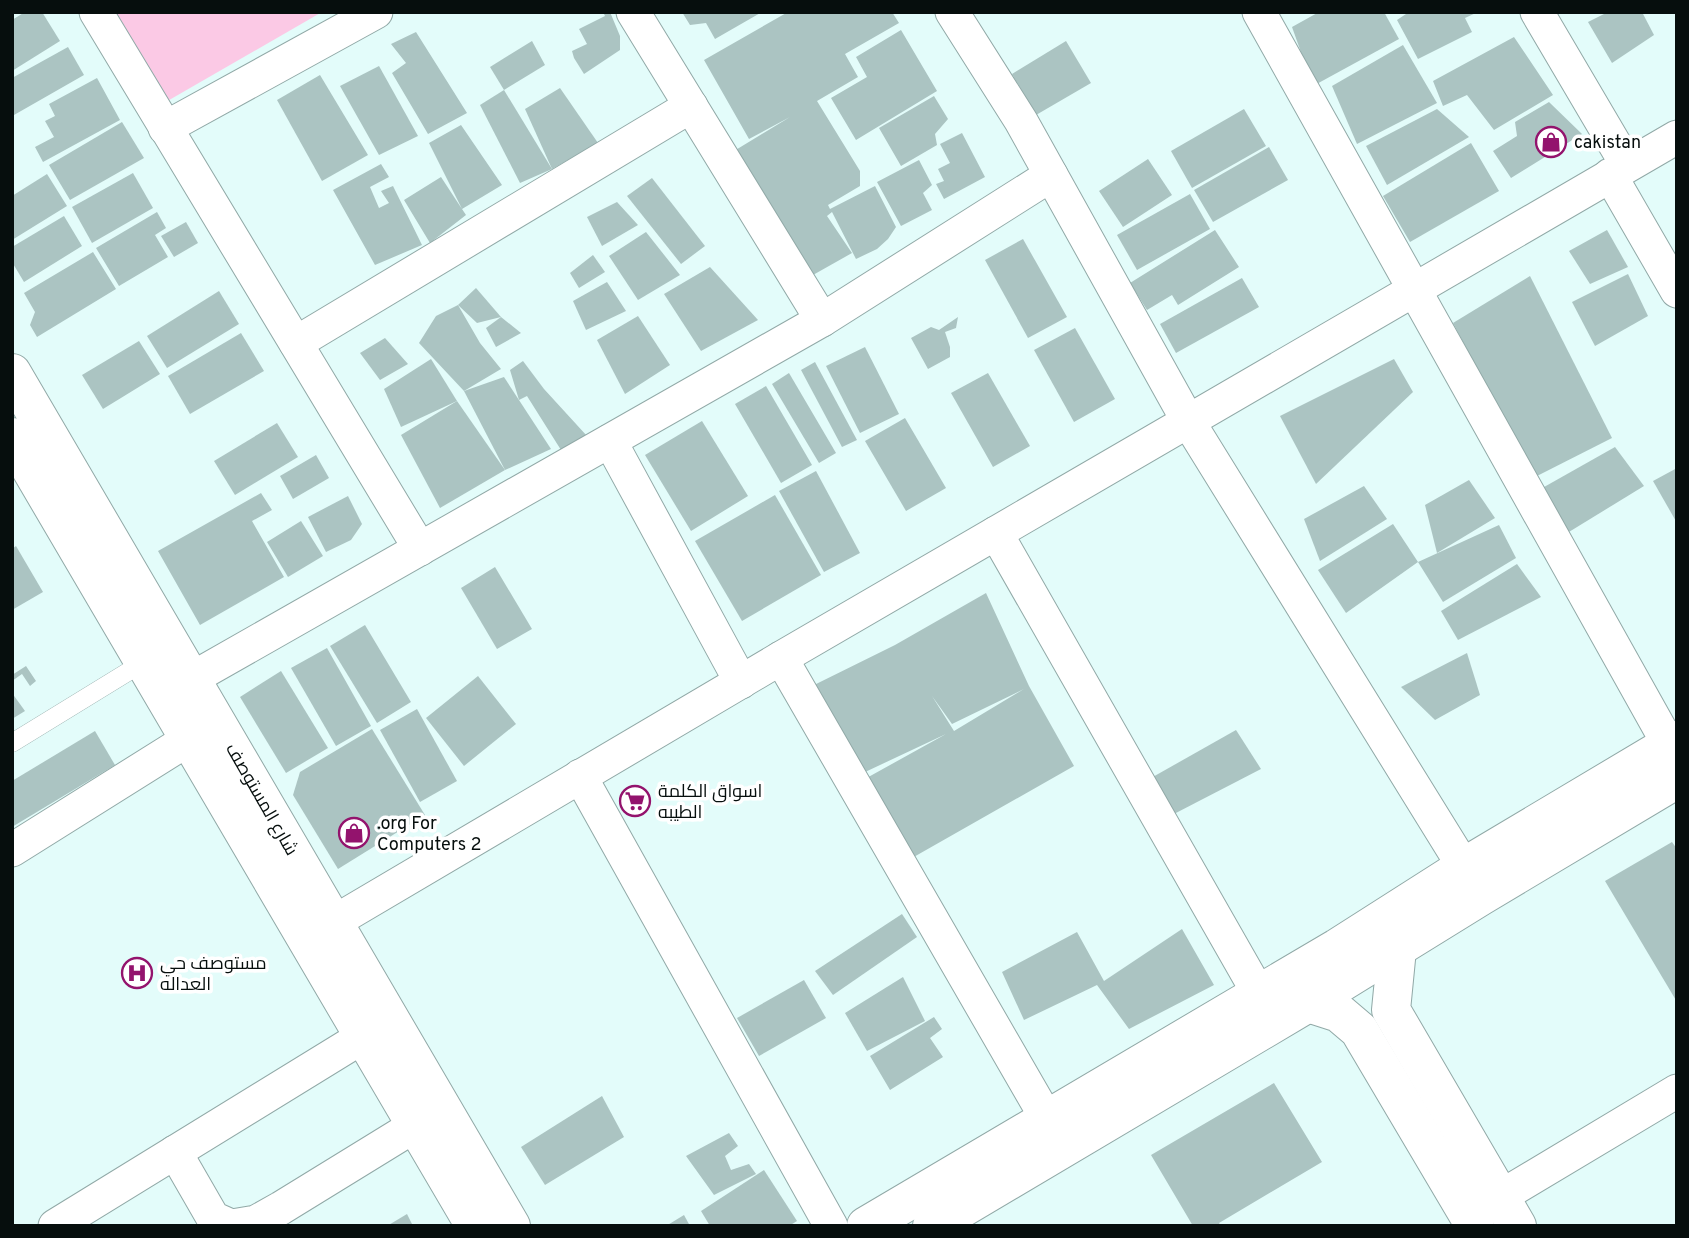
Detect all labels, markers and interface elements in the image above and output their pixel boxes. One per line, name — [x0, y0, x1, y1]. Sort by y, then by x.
shop icon: cakistan — [1534, 125, 1568, 159]
place label: cakistan — [1574, 132, 1641, 155]
street label: شارع المستوصف — [219, 739, 302, 860]
place label: اسواق الكلمة الطيبه — [658, 781, 762, 825]
supermarket icon: اسواق الكلمة الطيبه — [618, 784, 652, 818]
place label: .org For Computers 2 — [377, 813, 481, 857]
shop icon: .org For Computers 2 — [337, 816, 371, 850]
place label: مستوصف حي العداله — [160, 953, 267, 997]
hospital icon: مستوصف حي العداله — [120, 956, 154, 990]

